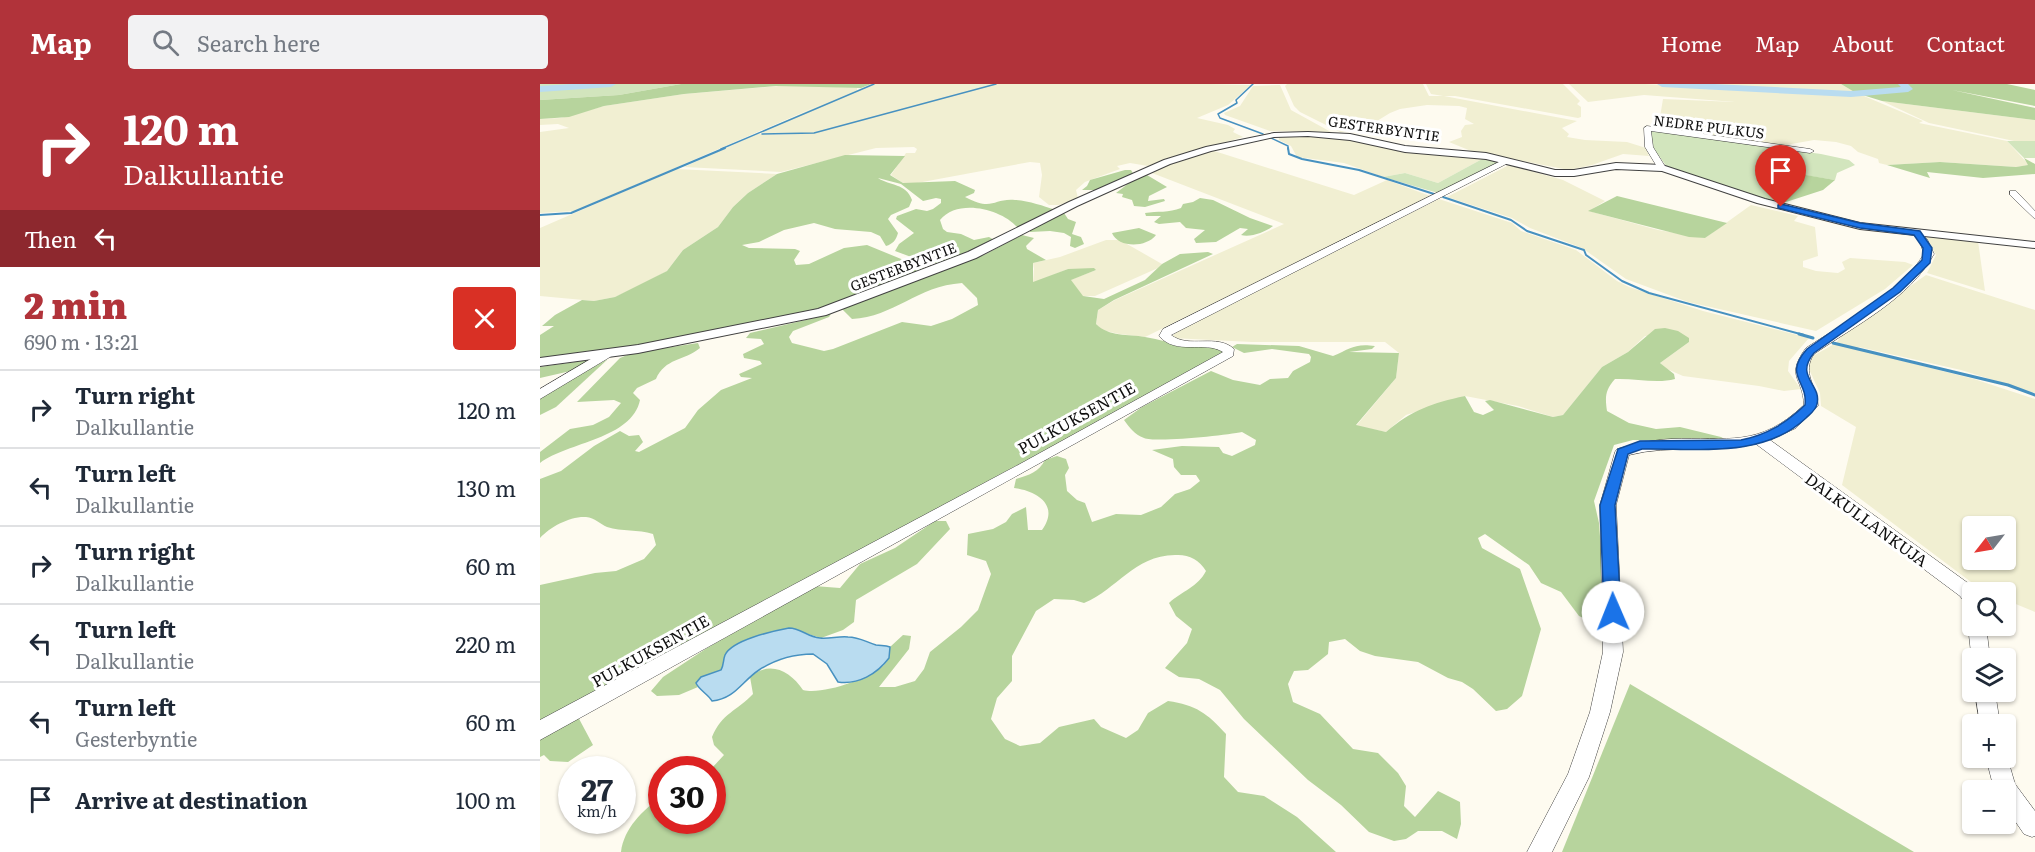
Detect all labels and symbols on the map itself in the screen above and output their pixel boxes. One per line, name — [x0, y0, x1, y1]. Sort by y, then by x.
street label: NEDRE PULKUS — [1652, 109, 1766, 143]
street label: GESTERBYNTIE — [1327, 110, 1441, 146]
pin — [1755, 145, 1806, 207]
street label: GESTERBYNTIE — [847, 237, 959, 295]
street label: PULKUKSENTIE — [1013, 375, 1139, 459]
street label: DALKULLANKUJA — [1801, 466, 1934, 572]
north arrow — [1962, 516, 2016, 570]
position arrow — [1581, 580, 1645, 644]
street label: PULKUKSENTIE — [587, 608, 713, 692]
speed limit sign: 30 — [648, 756, 726, 834]

